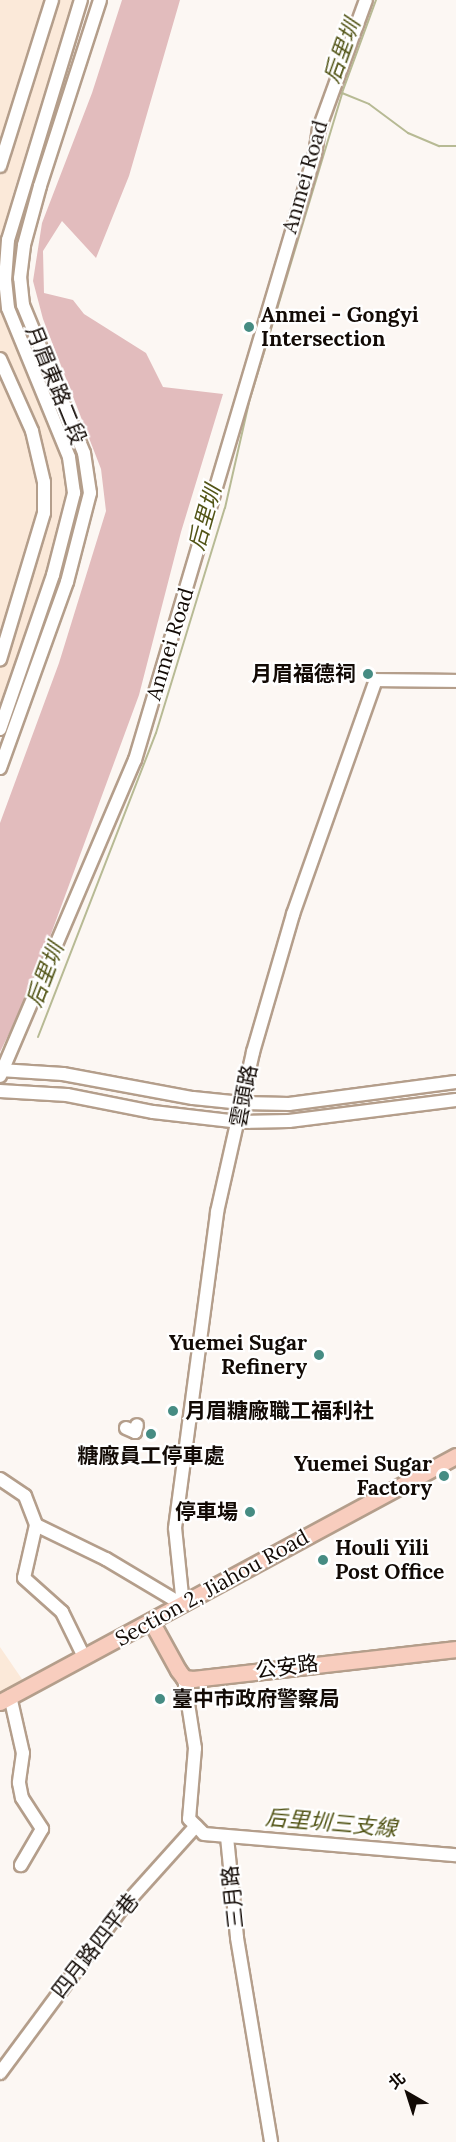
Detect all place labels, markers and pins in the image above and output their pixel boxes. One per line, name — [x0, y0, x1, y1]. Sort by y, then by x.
place label: Anmei - Gongyi Intersection — [261, 302, 419, 352]
marker: Anmei - Gongyi Intersection — [242, 320, 256, 334]
place label: 月眉福德祠 — [251, 661, 356, 687]
marker: 月眉福德祠 — [361, 667, 375, 681]
place label: Yuemei Sugar Refinery — [169, 1330, 307, 1380]
marker: Yuemei Sugar Refinery — [312, 1348, 326, 1362]
place label: 月眉糖廠職工福利社 — [185, 1398, 374, 1424]
marker: 月眉糖廠職工福利社 — [166, 1404, 180, 1418]
marker: 糖廠員工停車處 — [144, 1427, 158, 1441]
place label: 糖廠員工停車處 — [78, 1443, 224, 1469]
place label: Yuemei Sugar Factory — [294, 1451, 432, 1501]
marker: Yuemei Sugar Factory — [437, 1469, 451, 1483]
place label: 停車場 — [175, 1499, 238, 1525]
marker: 停車場 — [243, 1505, 257, 1519]
place label: Houli Yili Post Office — [335, 1535, 444, 1585]
marker: Houli Yili Post Office — [316, 1553, 330, 1567]
place label: 臺中市政府警察局 — [172, 1686, 340, 1712]
marker: 臺中市政府警察局 — [153, 1692, 167, 1706]

